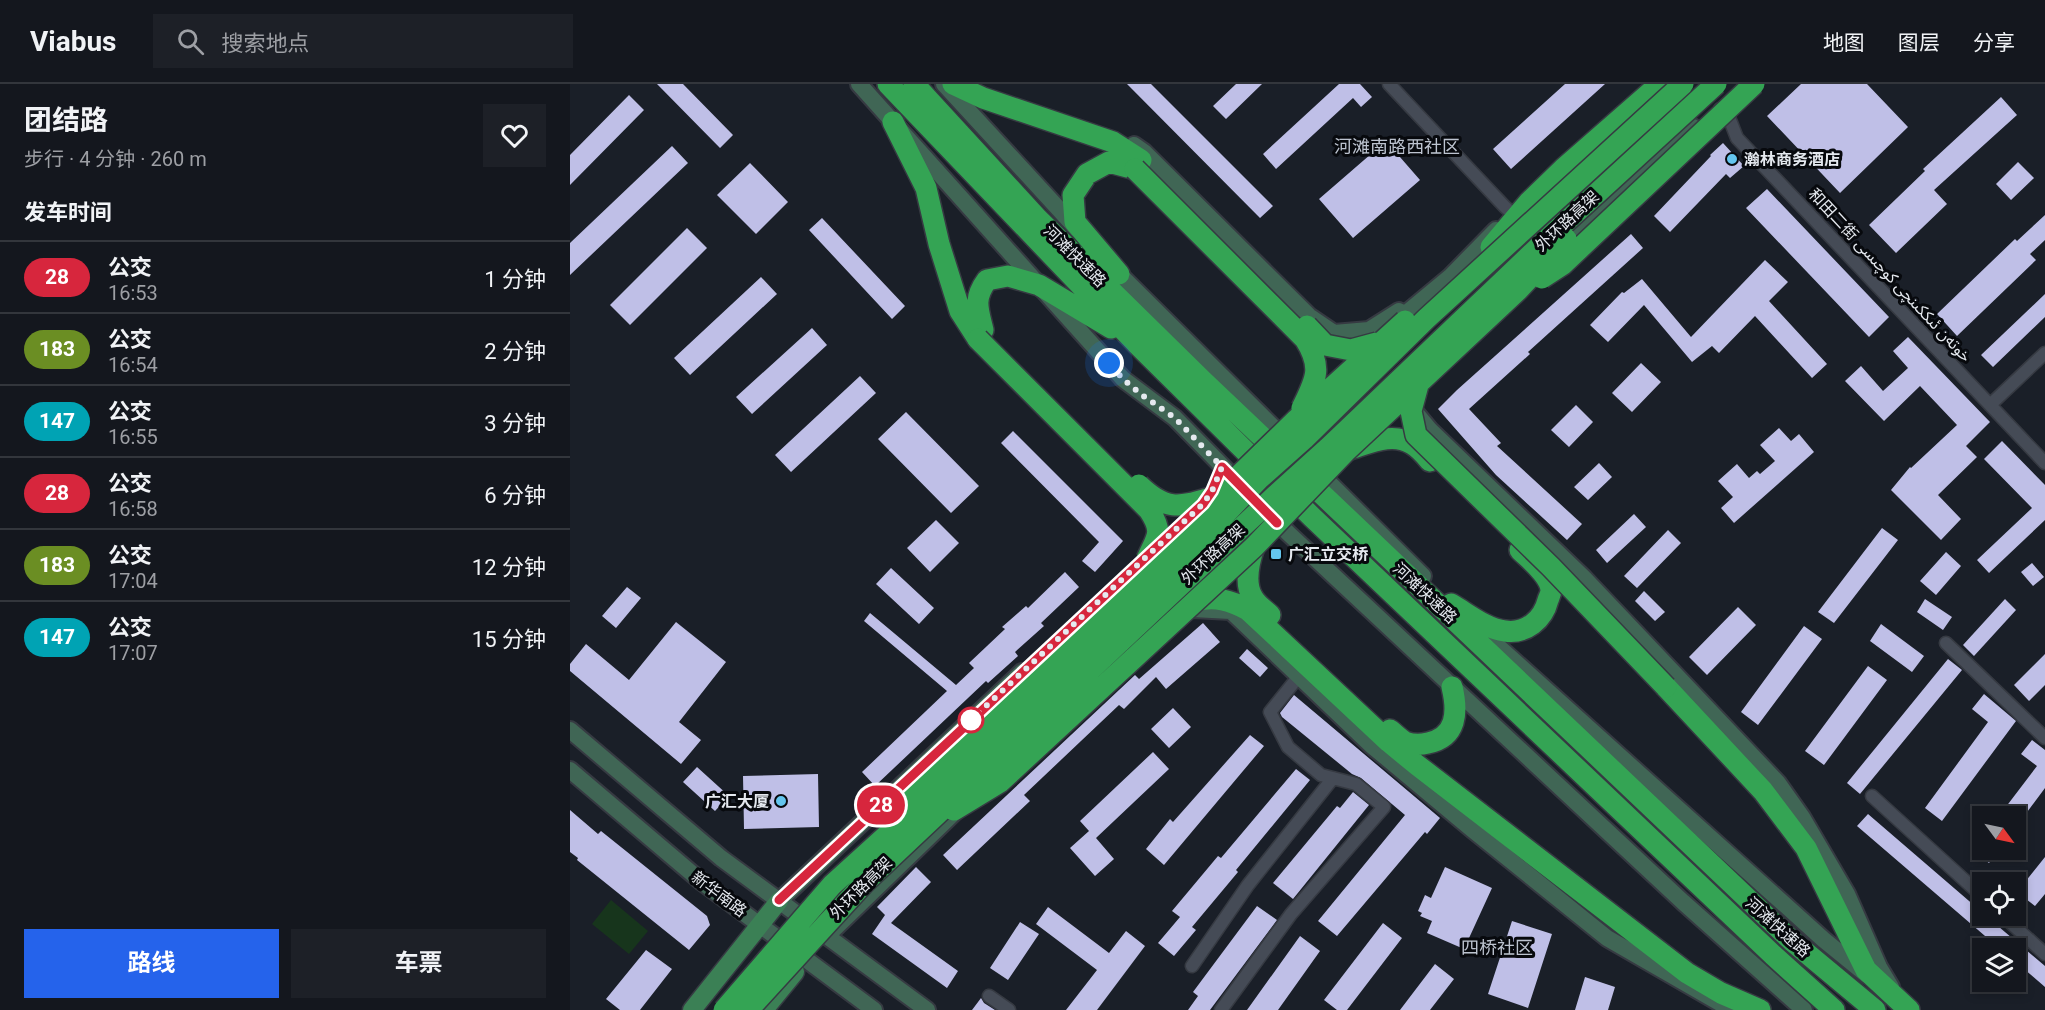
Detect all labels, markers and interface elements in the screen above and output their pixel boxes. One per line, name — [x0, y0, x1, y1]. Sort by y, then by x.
search box — [153, 14, 573, 68]
text: Viabus — [30, 25, 117, 58]
icon: search — [174, 25, 207, 58]
text: 搜索地点 — [222, 31, 310, 56]
text: 地图 — [1823, 31, 1865, 55]
text: 图层 — [1898, 31, 1940, 55]
text: 分享 — [1973, 31, 2015, 55]
text: 团结路 — [24, 104, 108, 137]
button: heart — [483, 104, 546, 167]
district label: 河滩南路西社区 — [1334, 136, 1460, 157]
text: 步行 · 4 分钟 · 260 m — [24, 147, 207, 171]
place label: 瀚林商务酒店 — [1744, 150, 1840, 169]
marker: 瀚林商务酒店 — [1725, 152, 1739, 166]
street label: 和田二街 خوتەن ئىككىنچى كوچىسى — [1804, 184, 1975, 366]
street label: 外环路高架 — [1531, 187, 1603, 255]
text: 发车时间 — [24, 200, 112, 225]
street label: 河滩快速路 — [1040, 221, 1110, 291]
text: 公交 — [108, 255, 152, 280]
text: 28 — [45, 265, 69, 289]
text: 1 分钟 — [484, 267, 546, 292]
text: 16:53 — [108, 281, 158, 305]
text: 公交 — [108, 327, 152, 352]
text: 183 — [39, 337, 75, 361]
text: 2 分钟 — [484, 339, 546, 364]
your location — [1094, 348, 1124, 378]
text: 16:54 — [108, 353, 158, 377]
text: 公交 — [108, 399, 152, 424]
text: 147 — [39, 409, 75, 433]
text: 3 分钟 — [484, 411, 546, 436]
text: 16:55 — [108, 425, 158, 449]
text: 公交 — [108, 471, 152, 496]
text: 28 — [45, 481, 69, 505]
text: 6 分钟 — [484, 483, 546, 508]
text: 16:58 — [108, 497, 158, 521]
street label: 外环路高架 — [1177, 520, 1249, 588]
text: 公交 — [108, 543, 152, 568]
place label: 广汇立交桥 — [1288, 545, 1369, 564]
marker: 广汇立交桥 — [1269, 547, 1283, 561]
text: 183 — [39, 553, 75, 577]
text: 12 分钟 — [472, 555, 546, 580]
street label: 河滩快速路 — [1389, 559, 1461, 627]
text: 17:04 — [108, 569, 158, 593]
text: 公交 — [108, 615, 152, 640]
text: 147 — [39, 625, 75, 649]
text: 15 分钟 — [472, 627, 546, 652]
text: 17:07 — [108, 641, 158, 665]
unlabelled marker — [958, 707, 984, 733]
line badge: 28 — [854, 786, 908, 824]
place label: 广汇大厦 — [705, 792, 769, 811]
text: 28 — [869, 793, 893, 817]
marker: 广汇大厦 — [774, 794, 788, 808]
north arrow — [1972, 806, 2026, 860]
map controls — [1972, 806, 2026, 992]
street label: 外环路高架 — [826, 853, 896, 923]
street label: 新华南路 — [688, 867, 750, 921]
button: locate — [1972, 872, 2026, 926]
street label: 河滩快速路 — [1742, 893, 1814, 961]
button: 路线 — [24, 929, 279, 998]
button: 车票 — [291, 929, 546, 998]
district label: 四桥社区 — [1461, 937, 1533, 958]
button: layers — [1972, 938, 2026, 992]

